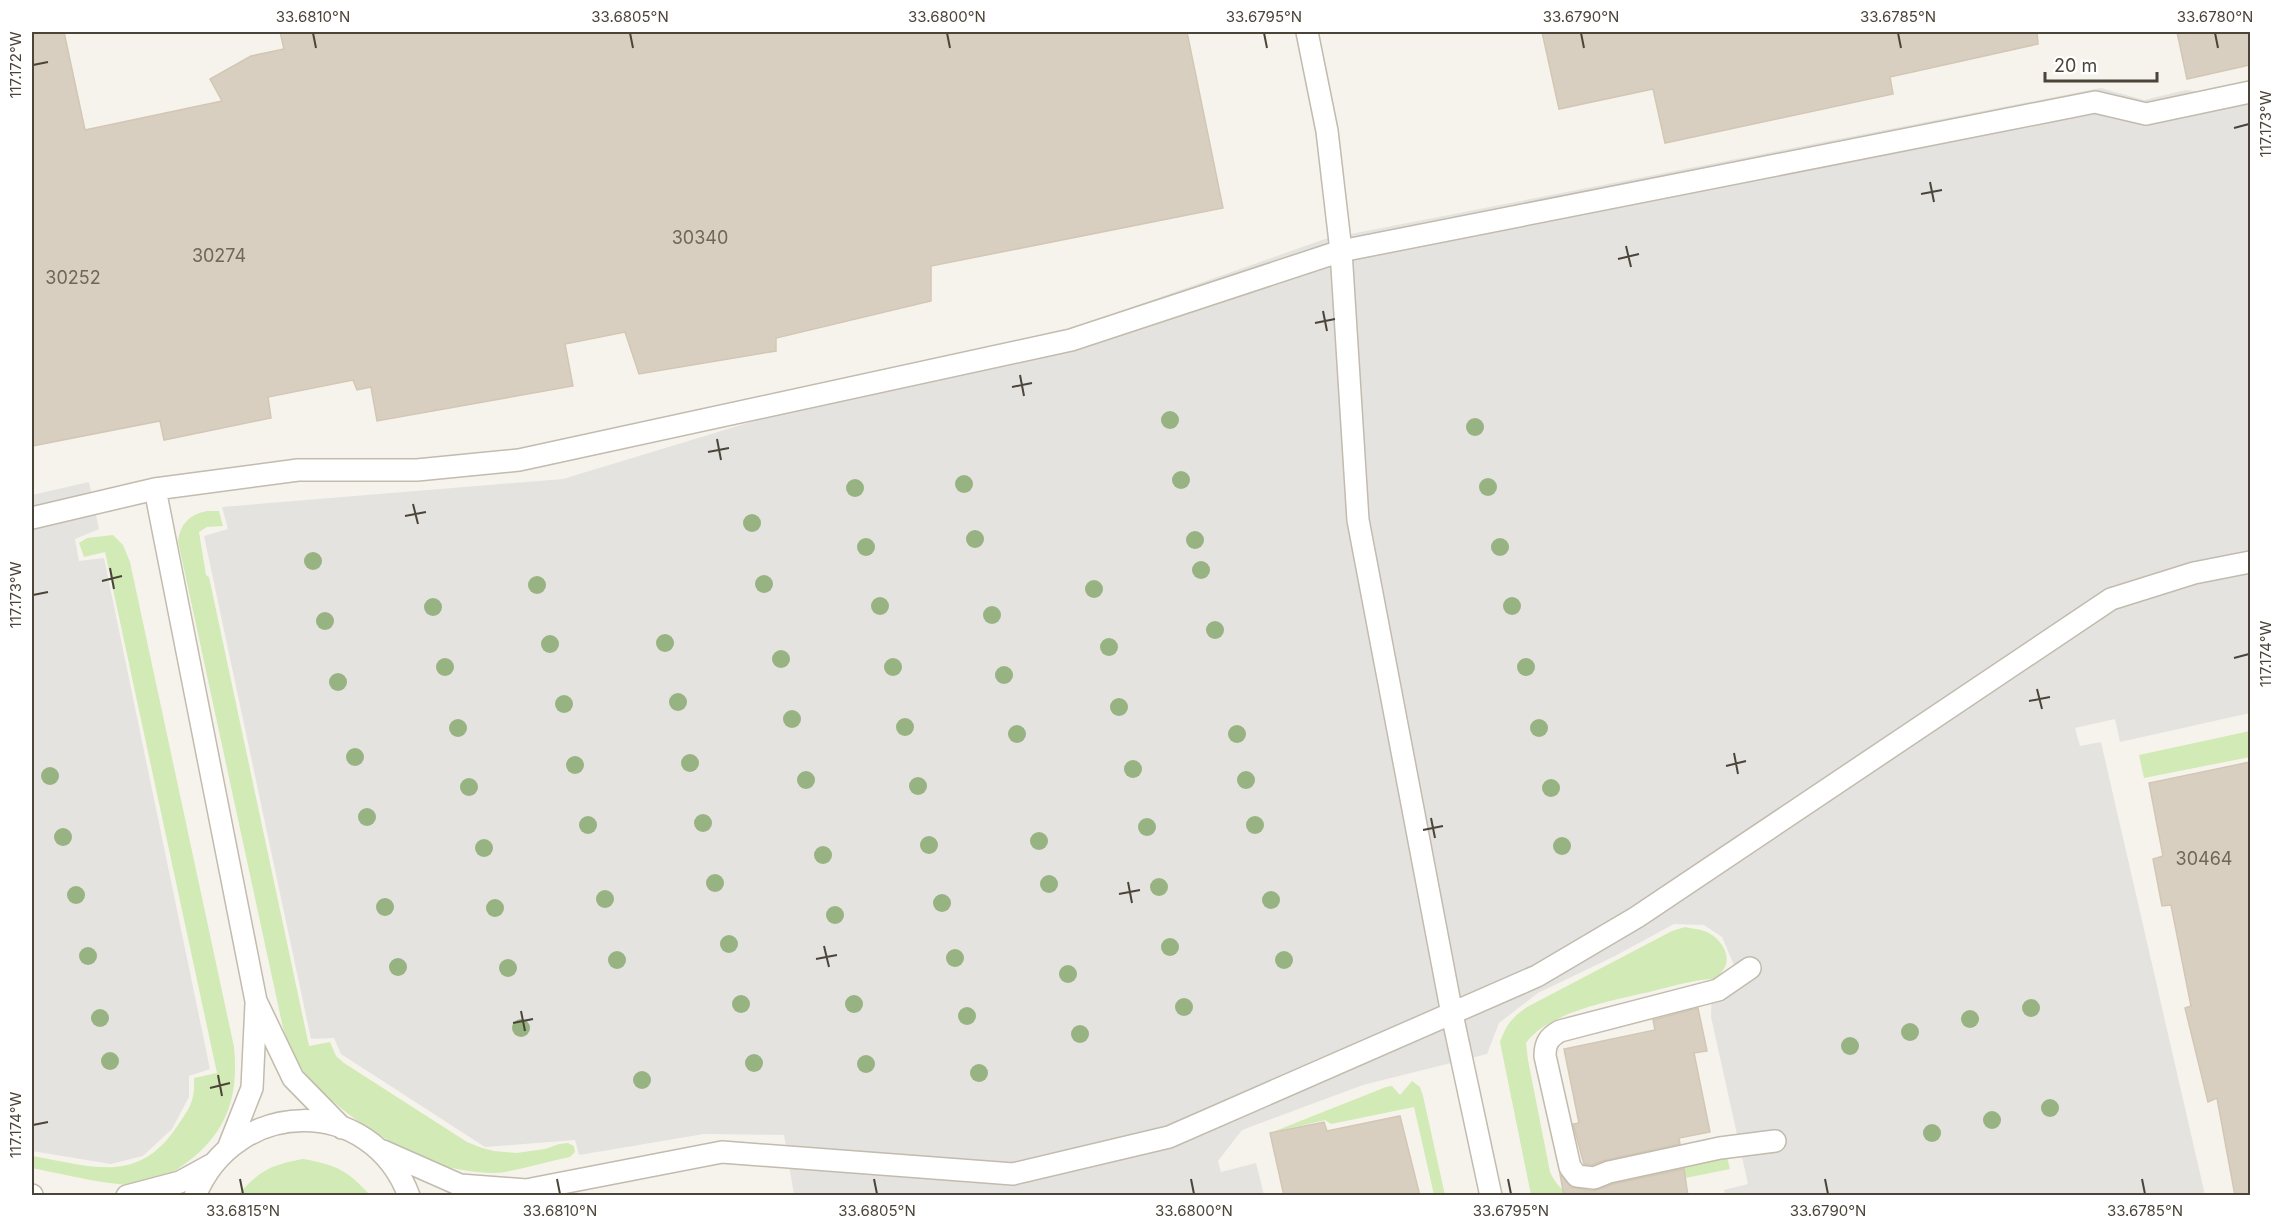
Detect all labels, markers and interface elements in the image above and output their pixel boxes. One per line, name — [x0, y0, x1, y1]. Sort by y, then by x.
text: 33.6810°N — [276, 7, 350, 26]
text: 33.6805°N — [591, 7, 669, 26]
text: 33.6800°N — [908, 7, 986, 26]
text: 33.6795°N — [1226, 7, 1302, 26]
text: 33.6790°N — [1543, 7, 1619, 26]
text: 33.6785°N — [1860, 7, 1936, 26]
text: 33.6780°N — [2177, 7, 2253, 26]
text: 117.172°W — [6, 31, 25, 99]
scale bar — [2045, 45, 2158, 83]
text: 20 m — [2054, 55, 2097, 76]
text: 117.173°W — [2256, 90, 2275, 157]
house number: 30340 — [672, 227, 728, 248]
house number: 30274 — [192, 245, 246, 266]
house number: 30252 — [45, 267, 101, 288]
text: 117.173°W — [6, 561, 25, 628]
text: 117.174°W — [2256, 620, 2275, 687]
house number: 30464 — [2176, 848, 2232, 869]
text: 117.174°W — [6, 1091, 25, 1158]
text: 33.6815°N — [206, 1201, 280, 1220]
text: 33.6810°N — [523, 1201, 597, 1220]
text: 33.6805°N — [838, 1201, 916, 1220]
text: 33.6800°N — [1155, 1201, 1233, 1220]
text: 33.6795°N — [1473, 1201, 1549, 1220]
text: 33.6790°N — [1790, 1201, 1866, 1220]
text: 33.6785°N — [2107, 1201, 2183, 1220]

